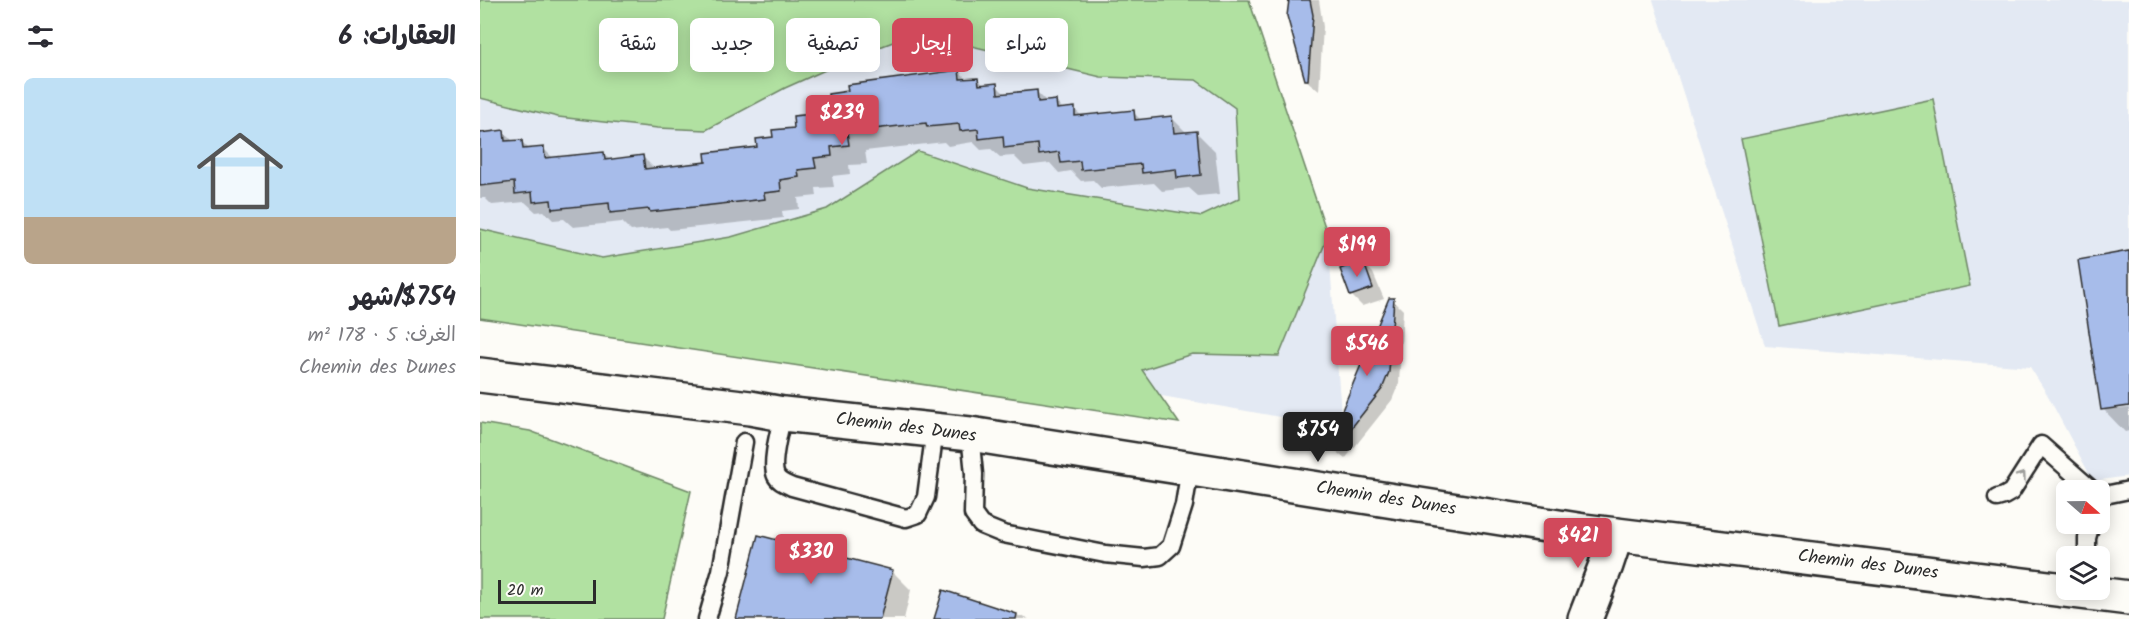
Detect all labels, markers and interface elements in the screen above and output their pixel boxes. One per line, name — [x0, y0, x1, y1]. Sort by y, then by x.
text: العقارات: 6 — [338, 16, 456, 58]
chip: شقة — [599, 18, 678, 72]
chip: جديد — [690, 18, 774, 72]
chip: تصفية — [786, 18, 880, 72]
chip: إيجار — [892, 18, 973, 72]
chip: شراء — [985, 18, 1068, 72]
icon: filters — [24, 20, 57, 53]
pin: $239 — [806, 95, 878, 146]
text: $239 — [820, 98, 864, 130]
icon: home — [186, 117, 294, 225]
pin: $199 — [1321, 227, 1393, 278]
text: $199 — [1338, 230, 1376, 262]
text: $754/شهر — [350, 277, 456, 319]
text: الغرف: 5 · 178 m² — [308, 320, 456, 352]
pin: $546 — [1331, 326, 1403, 377]
text: $546 — [1345, 329, 1389, 361]
text: Chemin des Dunes — [299, 352, 456, 384]
street label: Chemin des Dunes — [834, 405, 978, 451]
pin: $754 — [1282, 412, 1354, 463]
text: $754 — [1297, 415, 1339, 447]
one-way arrow — [2015, 471, 2026, 482]
street label: Chemin des Dunes — [1314, 474, 1458, 524]
north arrow — [2056, 480, 2110, 534]
map controls — [2056, 480, 2110, 600]
pin: $421 — [1542, 518, 1614, 569]
text: $421 — [1558, 521, 1598, 553]
pin: $330 — [775, 534, 847, 585]
text: $330 — [789, 537, 833, 569]
street label: Chemin des Dunes — [1796, 542, 1940, 588]
button: layers — [2056, 546, 2110, 600]
scale bar — [498, 577, 596, 604]
text: 20 m — [507, 578, 543, 603]

